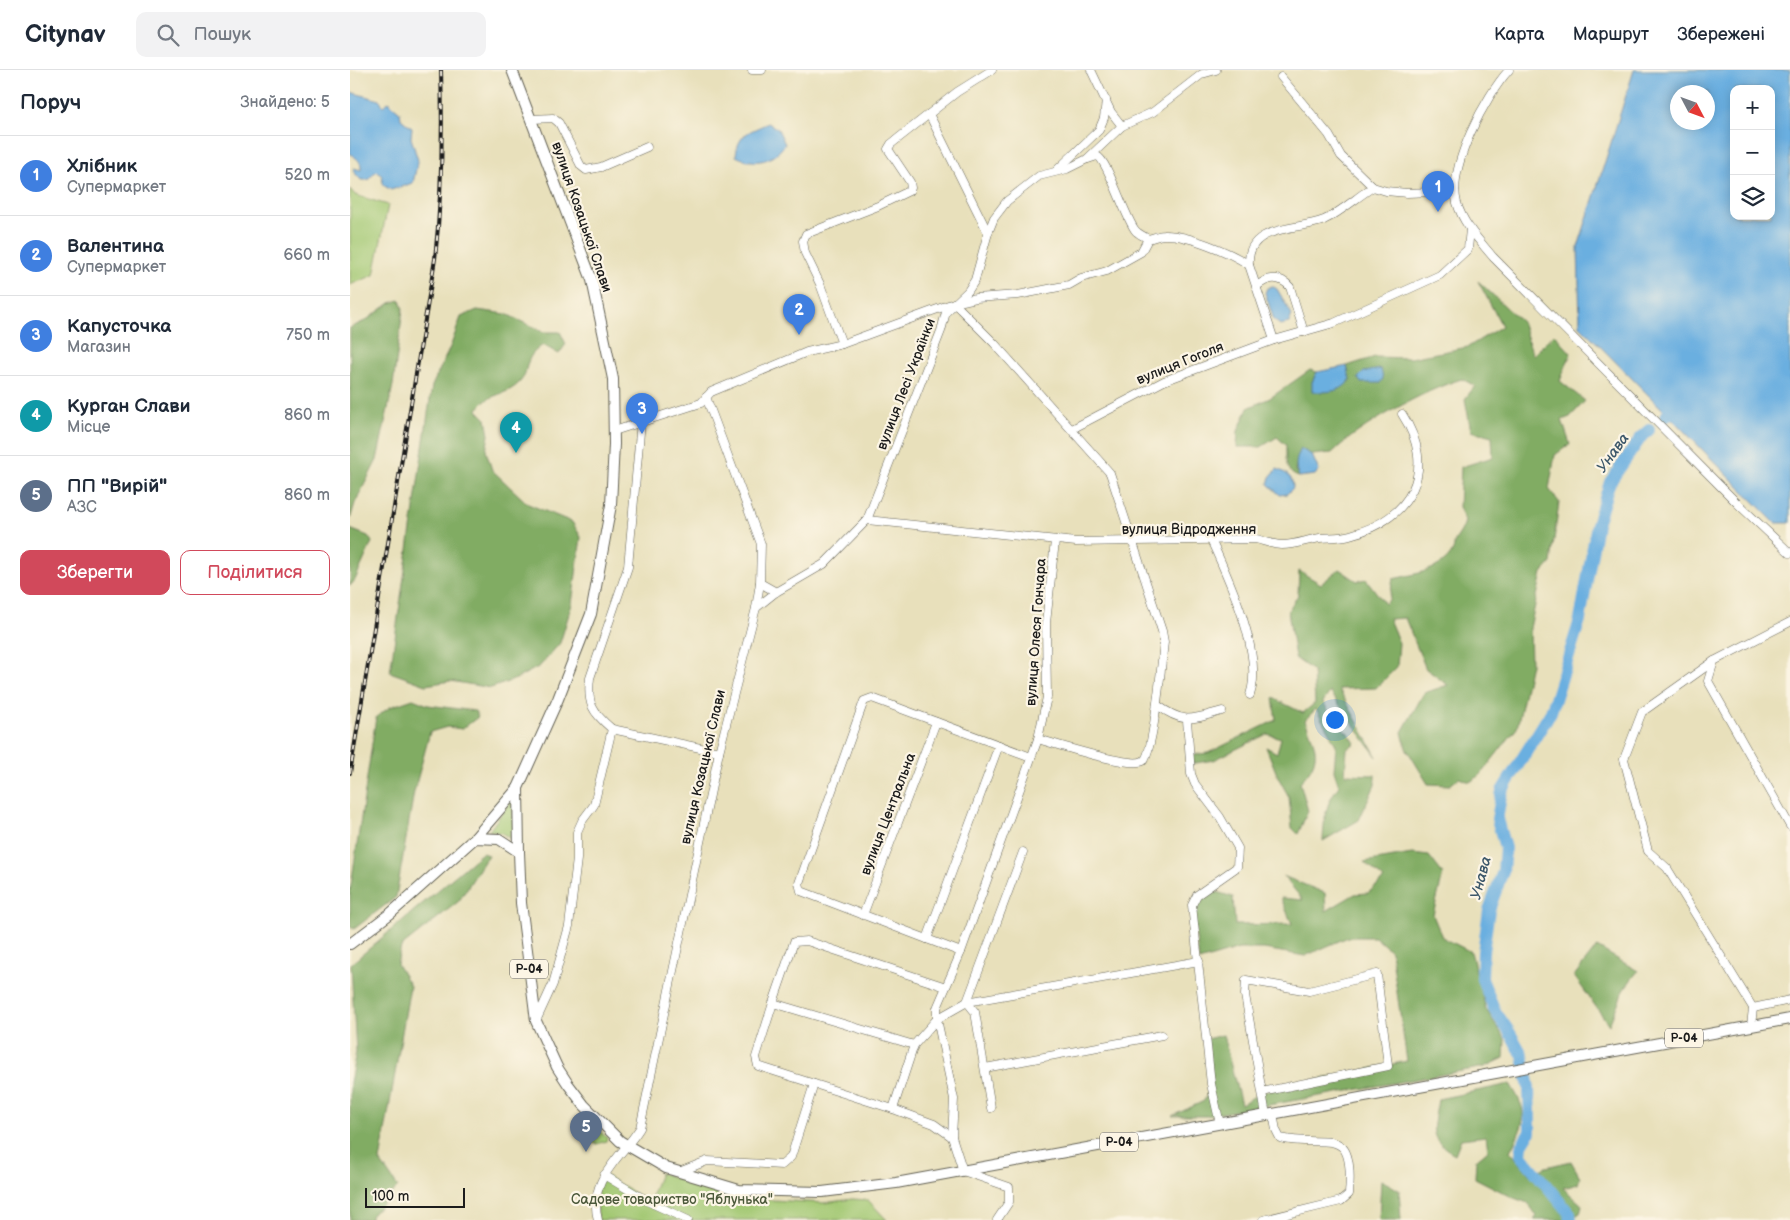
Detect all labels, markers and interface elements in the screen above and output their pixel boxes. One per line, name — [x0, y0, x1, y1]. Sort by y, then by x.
search box — [136, 12, 486, 57]
text: Citynav — [25, 20, 106, 49]
icon: search — [154, 21, 182, 49]
text: Пошук — [194, 23, 251, 46]
text: Карта — [1494, 24, 1545, 45]
text: Маршрут — [1573, 24, 1649, 45]
text: Збережені — [1677, 24, 1765, 45]
north arrow — [1670, 85, 1715, 130]
map controls — [1730, 85, 1775, 220]
button: + — [1730, 85, 1775, 130]
text: Поруч — [20, 90, 81, 115]
text: Знайдено: 5 — [240, 93, 330, 112]
button: − — [1730, 130, 1775, 175]
street label: вулиця Козацької Слави — [548, 139, 616, 295]
text: Хлібник — [67, 155, 137, 178]
text: 1 — [33, 166, 39, 185]
text: 520 m — [284, 166, 330, 185]
pin: 1 — [1422, 171, 1454, 212]
button: layers — [1730, 175, 1775, 220]
text: Супермаркет — [67, 178, 166, 197]
text: Валентина — [67, 235, 164, 258]
text: 2 — [31, 246, 41, 265]
text: 660 m — [283, 246, 330, 265]
text: Супермаркет — [67, 258, 166, 277]
pin: 2 — [783, 294, 815, 335]
text: Капусточка — [67, 315, 171, 338]
street label: вулиця Лесі Українки — [873, 316, 939, 452]
text: 3 — [31, 326, 41, 345]
text: 750 m — [286, 326, 330, 345]
text: Магазин — [67, 338, 131, 357]
street label: вулиця Гоголя — [1134, 338, 1226, 388]
pin: 3 — [626, 393, 658, 434]
text: Курган Слави — [67, 395, 190, 418]
text: 4 — [31, 406, 41, 425]
text: 860 m — [284, 406, 330, 425]
pin: 4 — [500, 412, 532, 453]
text: Місце — [67, 418, 111, 437]
water label: Унава — [1592, 430, 1634, 476]
text: ПП "Вирій" — [67, 475, 167, 498]
text: 5 — [31, 486, 41, 505]
text: 860 m — [284, 486, 330, 505]
text: АЗС — [67, 498, 97, 517]
street label: вулиця Відродження — [1122, 521, 1257, 538]
button: Зберегти — [20, 550, 170, 595]
button: Поділитися — [180, 550, 330, 595]
street label: вулиця Олеся Гончара — [1022, 557, 1050, 707]
street label: вулиця Козацької Слави — [677, 688, 729, 846]
your location — [1322, 707, 1348, 733]
street label: вулиця Центральна — [857, 750, 919, 878]
water label: Унава — [1466, 854, 1496, 902]
road number: Р-04 — [510, 960, 548, 979]
road number: Р-04 — [1665, 1028, 1703, 1048]
pin: 5 — [570, 1111, 602, 1152]
road number: Р-04 — [1100, 1132, 1138, 1152]
scale bar — [365, 1185, 465, 1208]
text: 100 m — [372, 1188, 409, 1205]
park label: Садове товариство "Яблунька" — [571, 1191, 773, 1208]

